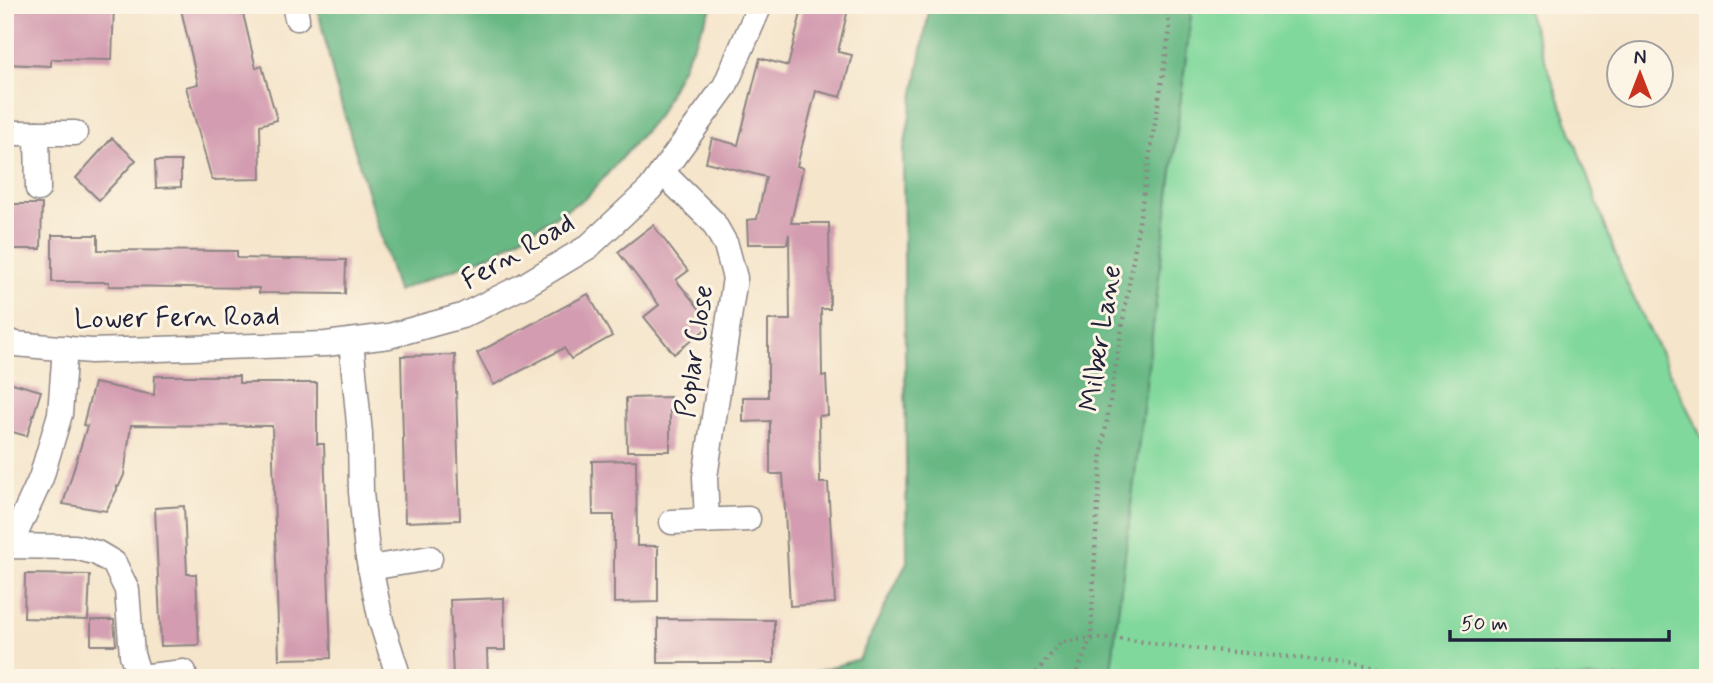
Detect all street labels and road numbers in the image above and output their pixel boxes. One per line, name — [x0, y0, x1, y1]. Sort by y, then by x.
street label: Fern Road — [455, 205, 582, 299]
street label: Milber Lane — [1072, 263, 1131, 414]
street label: Poplar Close — [668, 283, 723, 420]
street label: Lower Fern Road — [74, 298, 280, 339]

